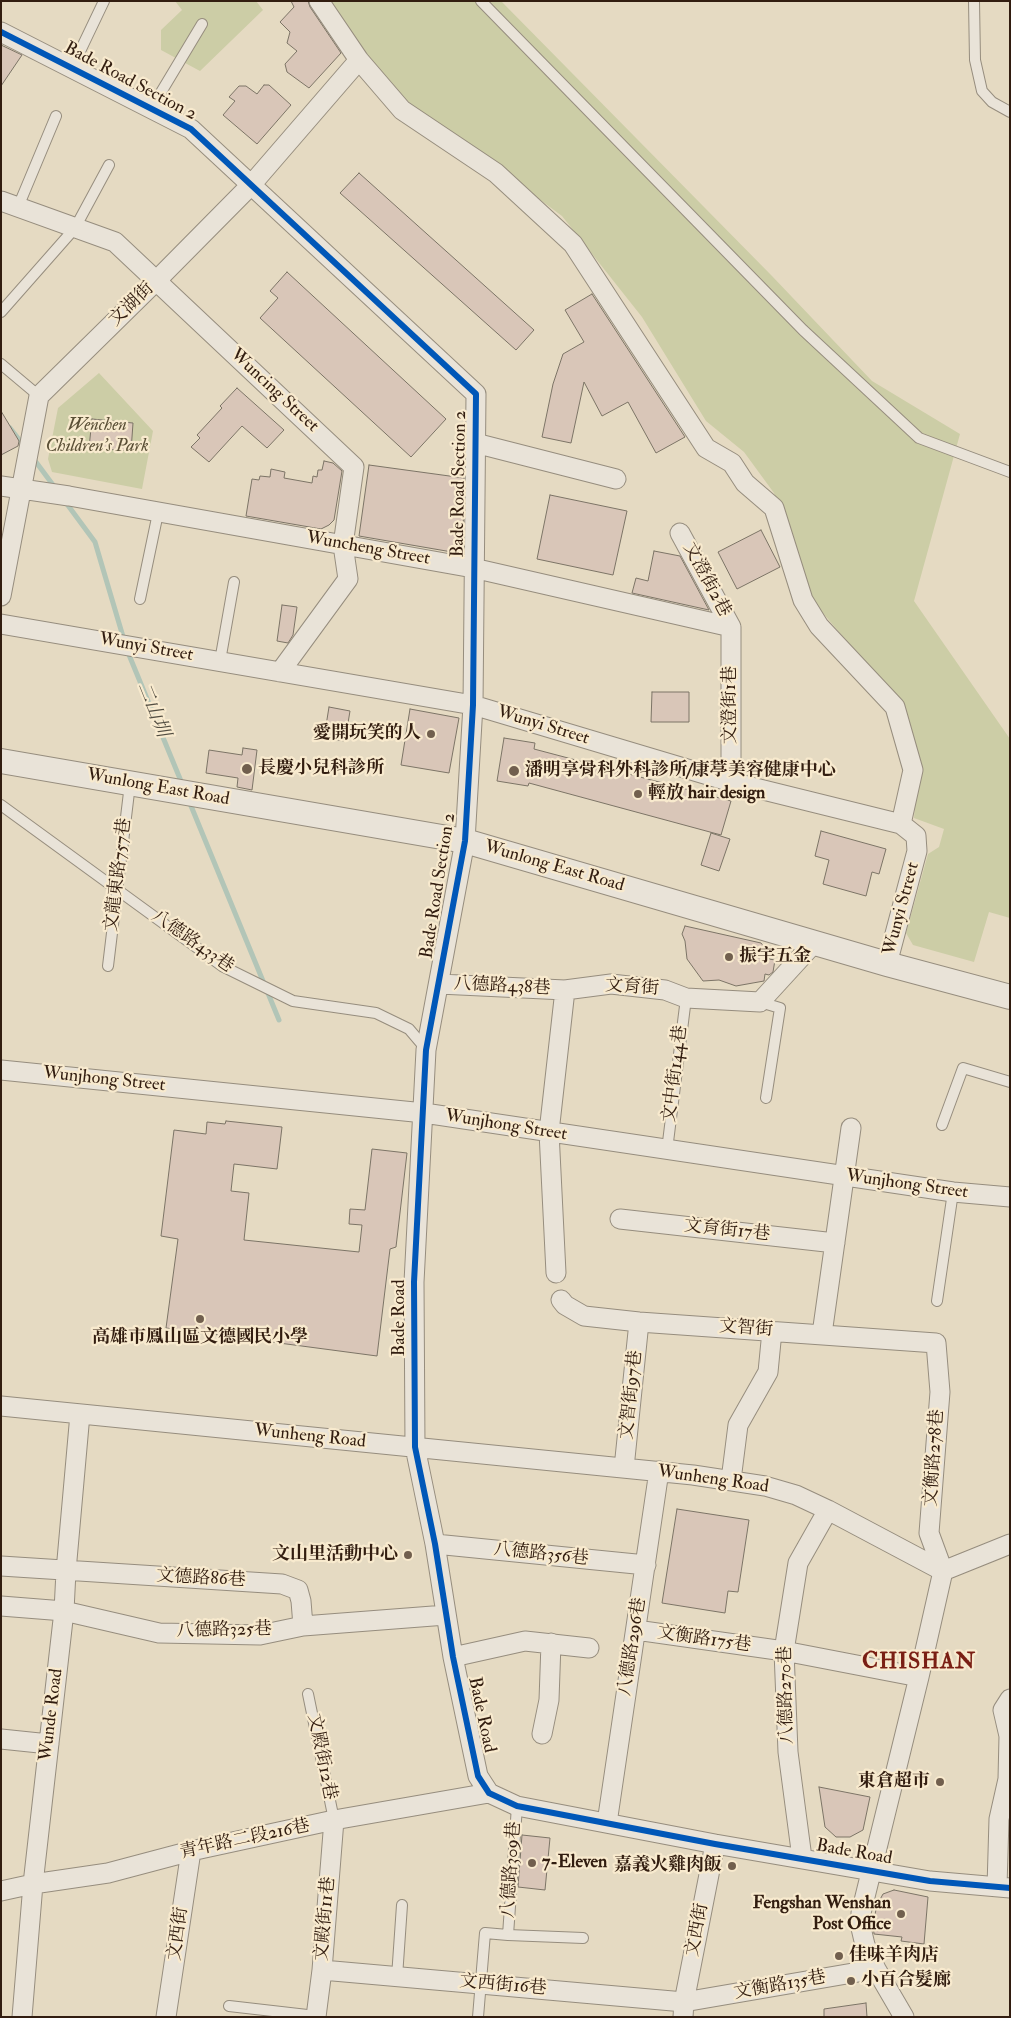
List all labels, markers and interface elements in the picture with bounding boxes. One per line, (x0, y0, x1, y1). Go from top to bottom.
street label: Bade Road Section 2 (60, 38, 200, 126)
street label: 文湖街 (105, 278, 159, 332)
street label: Wuncing Street (225, 345, 323, 437)
street label: Bade Road Section 2 (448, 410, 472, 558)
park label: Wenchen Children's Park (45, 415, 149, 458)
street label: Wuncheng Street (305, 528, 431, 570)
street label: 文澄街2巷 (677, 539, 735, 621)
street label: Wunyi Street (97, 629, 195, 667)
street label: 文澄街1巷 (720, 666, 742, 744)
water label: 二山圳 (131, 679, 173, 741)
street label: Wunyi Street (494, 702, 592, 750)
place label: 愛開玩笑的人 (313, 723, 421, 745)
marker: 愛開玩笑的人 (425, 728, 437, 740)
place label: 長慶小兒科診所 (258, 758, 384, 780)
place label: 潘明享骨科外科診所/康葶美容健康中心 (525, 760, 836, 782)
marker: 長慶小兒科診所 (240, 762, 254, 776)
marker: 潘明享骨科外科診所/康葶美容健康中心 (507, 764, 521, 778)
street label: Wunlong East Road (85, 765, 231, 811)
place label: 輕放 hair design (648, 783, 765, 805)
marker: 輕放 hair design (632, 788, 644, 800)
street label: Bade Road Section 2 (417, 812, 461, 960)
street label: 文龍東路757巷 (101, 817, 137, 933)
street label: Wunlong East Road (482, 837, 626, 897)
street label: Wunyi Street (879, 860, 925, 958)
street label: 八德路433巷 (147, 906, 237, 978)
place label: 振宇五金 (739, 946, 811, 968)
marker: 振宇五金 (723, 951, 735, 963)
street label: 八德路438巷 (453, 974, 551, 1000)
street label: 文育街 (604, 975, 660, 1001)
street label: 文中街144巷 (659, 1024, 693, 1124)
street label: Wunjhong Street (42, 1063, 166, 1097)
street label: Wunjhong Street (444, 1106, 568, 1146)
street label: Wunjhong Street (845, 1166, 969, 1204)
street label: 文育街17巷 (683, 1216, 771, 1246)
street label: Bade Road (389, 1280, 411, 1356)
marker: 高雄市鳳山區文德國民小學 (194, 1313, 206, 1325)
street label: 文智街 (718, 1316, 774, 1342)
place label: 高雄市鳳山區文德國民小學 (92, 1327, 308, 1349)
street label: 文智街97巷 (617, 1349, 647, 1441)
street label: 文衡路278巷 (921, 1408, 949, 1508)
street label: Wunheng Road (253, 1420, 367, 1454)
street label: Wunheng Road (656, 1462, 770, 1498)
street label: 八德路356巷 (492, 1539, 590, 1571)
place label: 文山里活動中心 (272, 1544, 398, 1566)
marker: 文山里活動中心 (402, 1549, 414, 1561)
street label: 文德路86巷 (156, 1566, 246, 1592)
street label: 八德路296巷 (615, 1596, 651, 1698)
street label: 八德路325巷 (176, 1619, 272, 1643)
street label: 文衡路175巷 (656, 1623, 752, 1657)
street label: 八德路270巷 (775, 1646, 799, 1744)
district label: CHISHAN (861, 1650, 977, 1676)
street label: Wunde Road (36, 1667, 68, 1763)
street label: Bade Road (462, 1675, 500, 1755)
street label: 文殿街12巷 (302, 1712, 340, 1802)
place label: 東倉超市 (858, 1771, 930, 1793)
marker: 東倉超市 (934, 1776, 946, 1788)
street label: 青年路二段216巷 (178, 1816, 312, 1864)
street label: 八德路309巷 (498, 1821, 526, 1919)
street label: Bade Road (814, 1836, 894, 1870)
place label: 7-Eleven (542, 1852, 607, 1874)
place label: 嘉義火雞肉飯 (614, 1855, 722, 1877)
marker: 7-Eleven (526, 1857, 538, 1869)
marker: 嘉義火雞肉飯 (726, 1860, 738, 1872)
street label: 文殿街11巷 (312, 1876, 340, 1962)
place label: Fengshan Wenshan Post Office (753, 1893, 891, 1936)
street label: 文西街 (682, 1901, 714, 1959)
street label: 文西街 (165, 1906, 193, 1962)
marker: Fengshan Wenshan Post Office (895, 1908, 907, 1920)
place label: 佳味羊肉店 (849, 1945, 939, 1967)
marker: 佳味羊肉店 (833, 1950, 845, 1962)
street label: 文衡路135巷 (732, 1967, 828, 2005)
place label: 小百合髮廊 (861, 1970, 951, 1992)
street label: 文西街16巷 (459, 1971, 547, 2001)
marker: 小百合髮廊 (845, 1975, 857, 1987)

